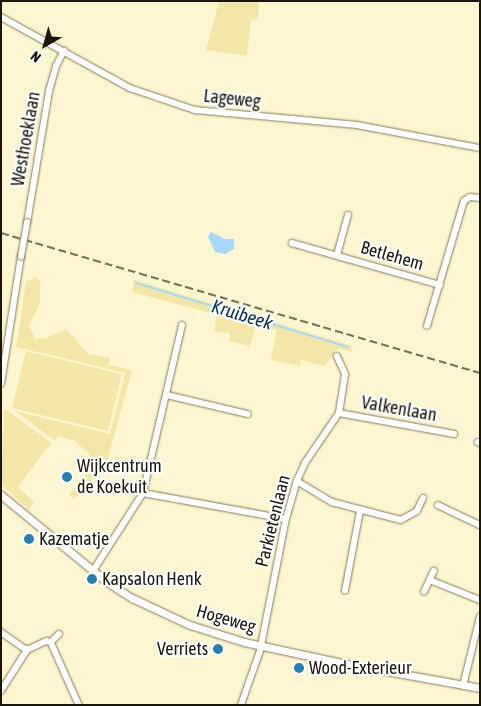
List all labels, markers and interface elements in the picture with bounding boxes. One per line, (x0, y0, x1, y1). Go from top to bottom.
north arrow (20, 20, 70, 70)
text: N (28, 48, 44, 66)
street label: Lageweg (202, 85, 262, 113)
street label: Westhoeklaan (7, 90, 45, 188)
street label: Betlehem (358, 237, 426, 275)
water label: Kruibeek (209, 295, 275, 335)
street label: Valkenlaan (360, 392, 438, 426)
place label: Wijkcentrum de Koekuit (77, 456, 162, 498)
marker: Wijkcentrum de Koekuit (61, 471, 73, 483)
street label: Parkietenlaan (251, 473, 295, 569)
place label: Kazematje (39, 528, 109, 550)
marker: Kazematje (23, 533, 35, 545)
place label: Kapsalon Henk (102, 568, 202, 590)
marker: Kapsalon Henk (86, 573, 98, 585)
street label: Hogeweg (194, 600, 258, 638)
place label: Verriets (157, 638, 208, 660)
marker: Verriets (212, 643, 224, 655)
place label: Wood-Exterieur (309, 657, 411, 679)
marker: Wood-Exterieur (293, 662, 305, 674)

